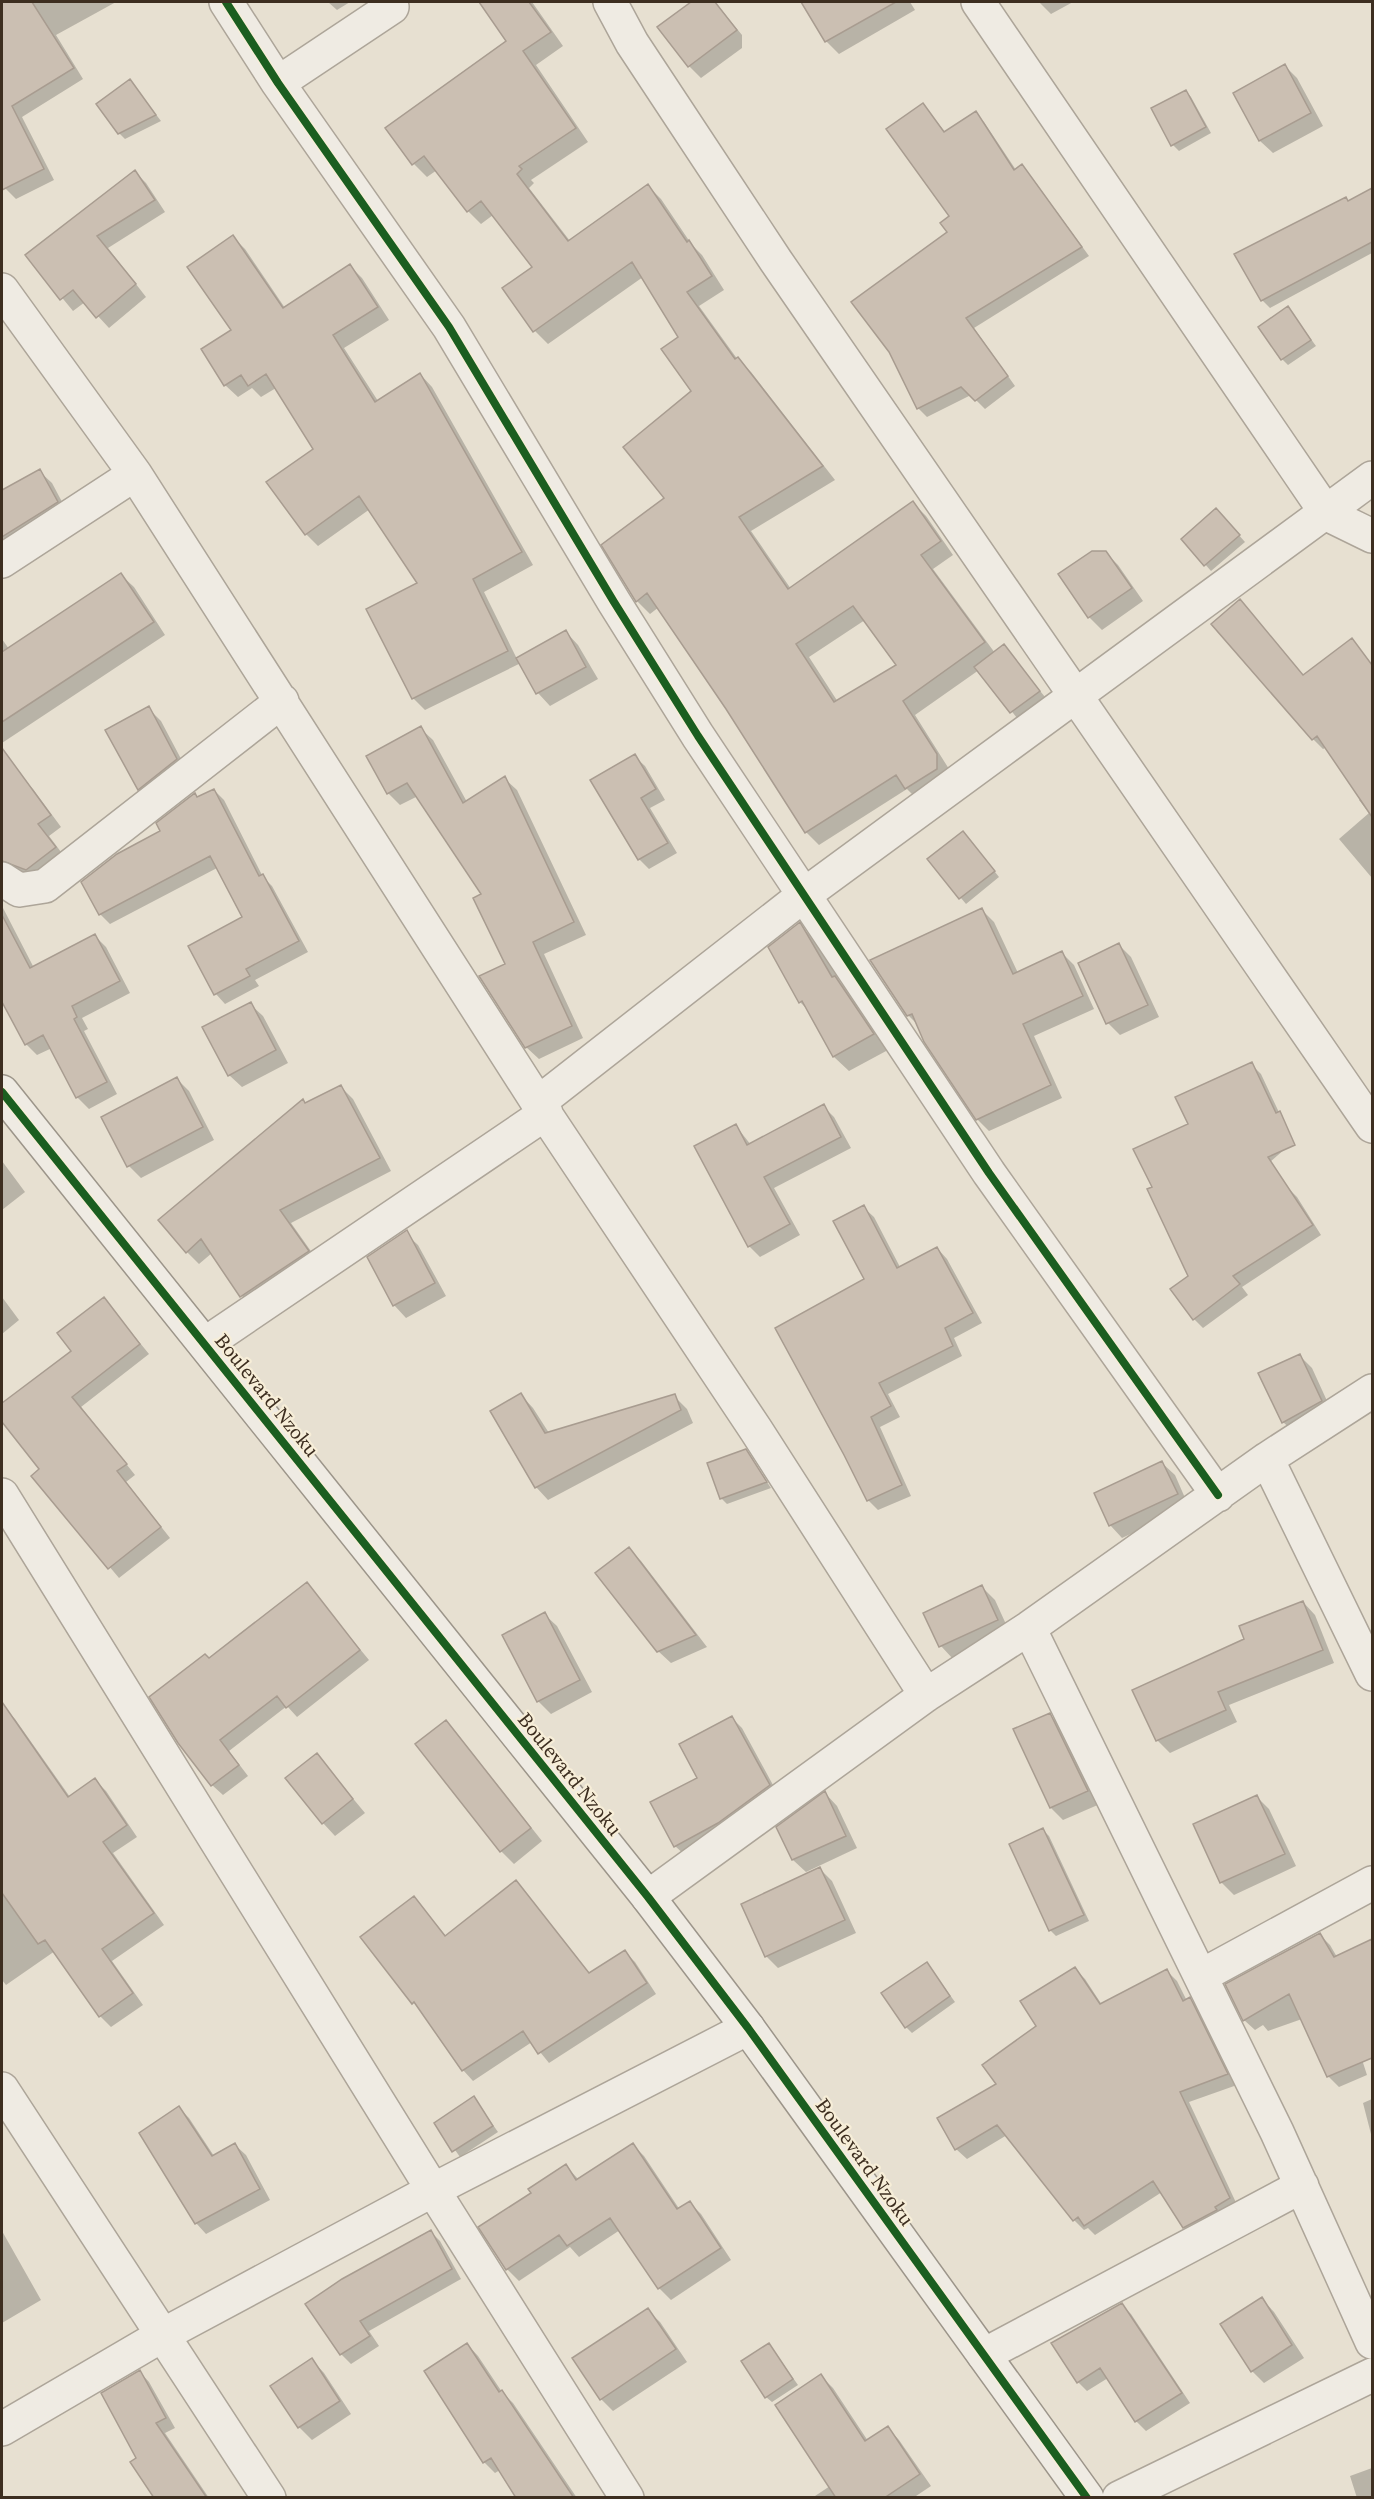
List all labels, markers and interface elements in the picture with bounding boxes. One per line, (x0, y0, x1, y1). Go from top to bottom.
street label: Boulevard Nzoku (208, 1327, 326, 1463)
street label: Boulevard Nzoku (511, 1706, 629, 1842)
street label: Boulevard Nzoku (809, 2092, 921, 2232)

